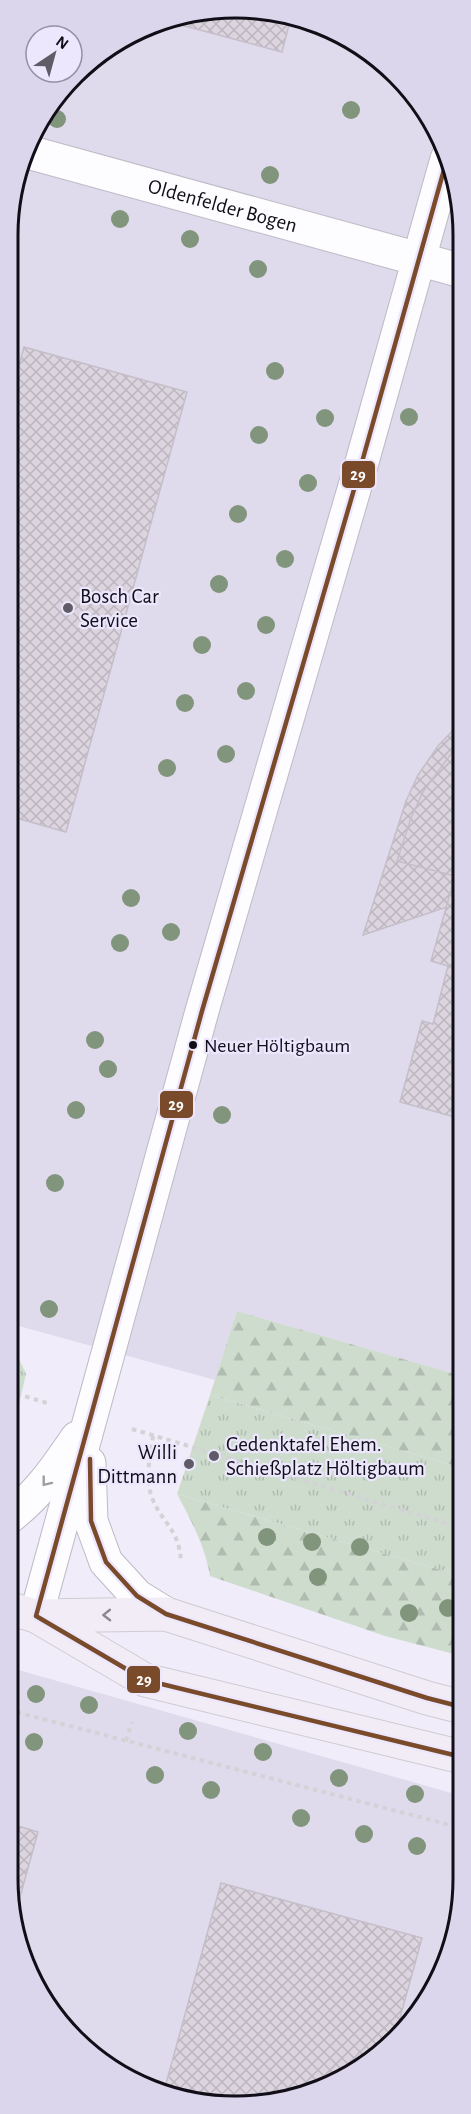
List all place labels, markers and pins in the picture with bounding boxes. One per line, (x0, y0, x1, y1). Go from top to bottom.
place label: Bosch Car Service (80, 586, 159, 631)
marker: Bosch Car Service (61, 601, 75, 615)
place label: Neuer Höltigbaum (204, 1036, 350, 1056)
marker: Neuer Höltigbaum (187, 1039, 199, 1051)
place label: Gedenktafel Ehem. Schießplatz Höltigbaum (226, 1434, 425, 1479)
place label: Willi Dittmann (97, 1442, 177, 1487)
marker: Gedenktafel Ehem. Schießplatz Höltigbaum (207, 1449, 221, 1463)
marker: Willi Dittmann (182, 1457, 196, 1471)

